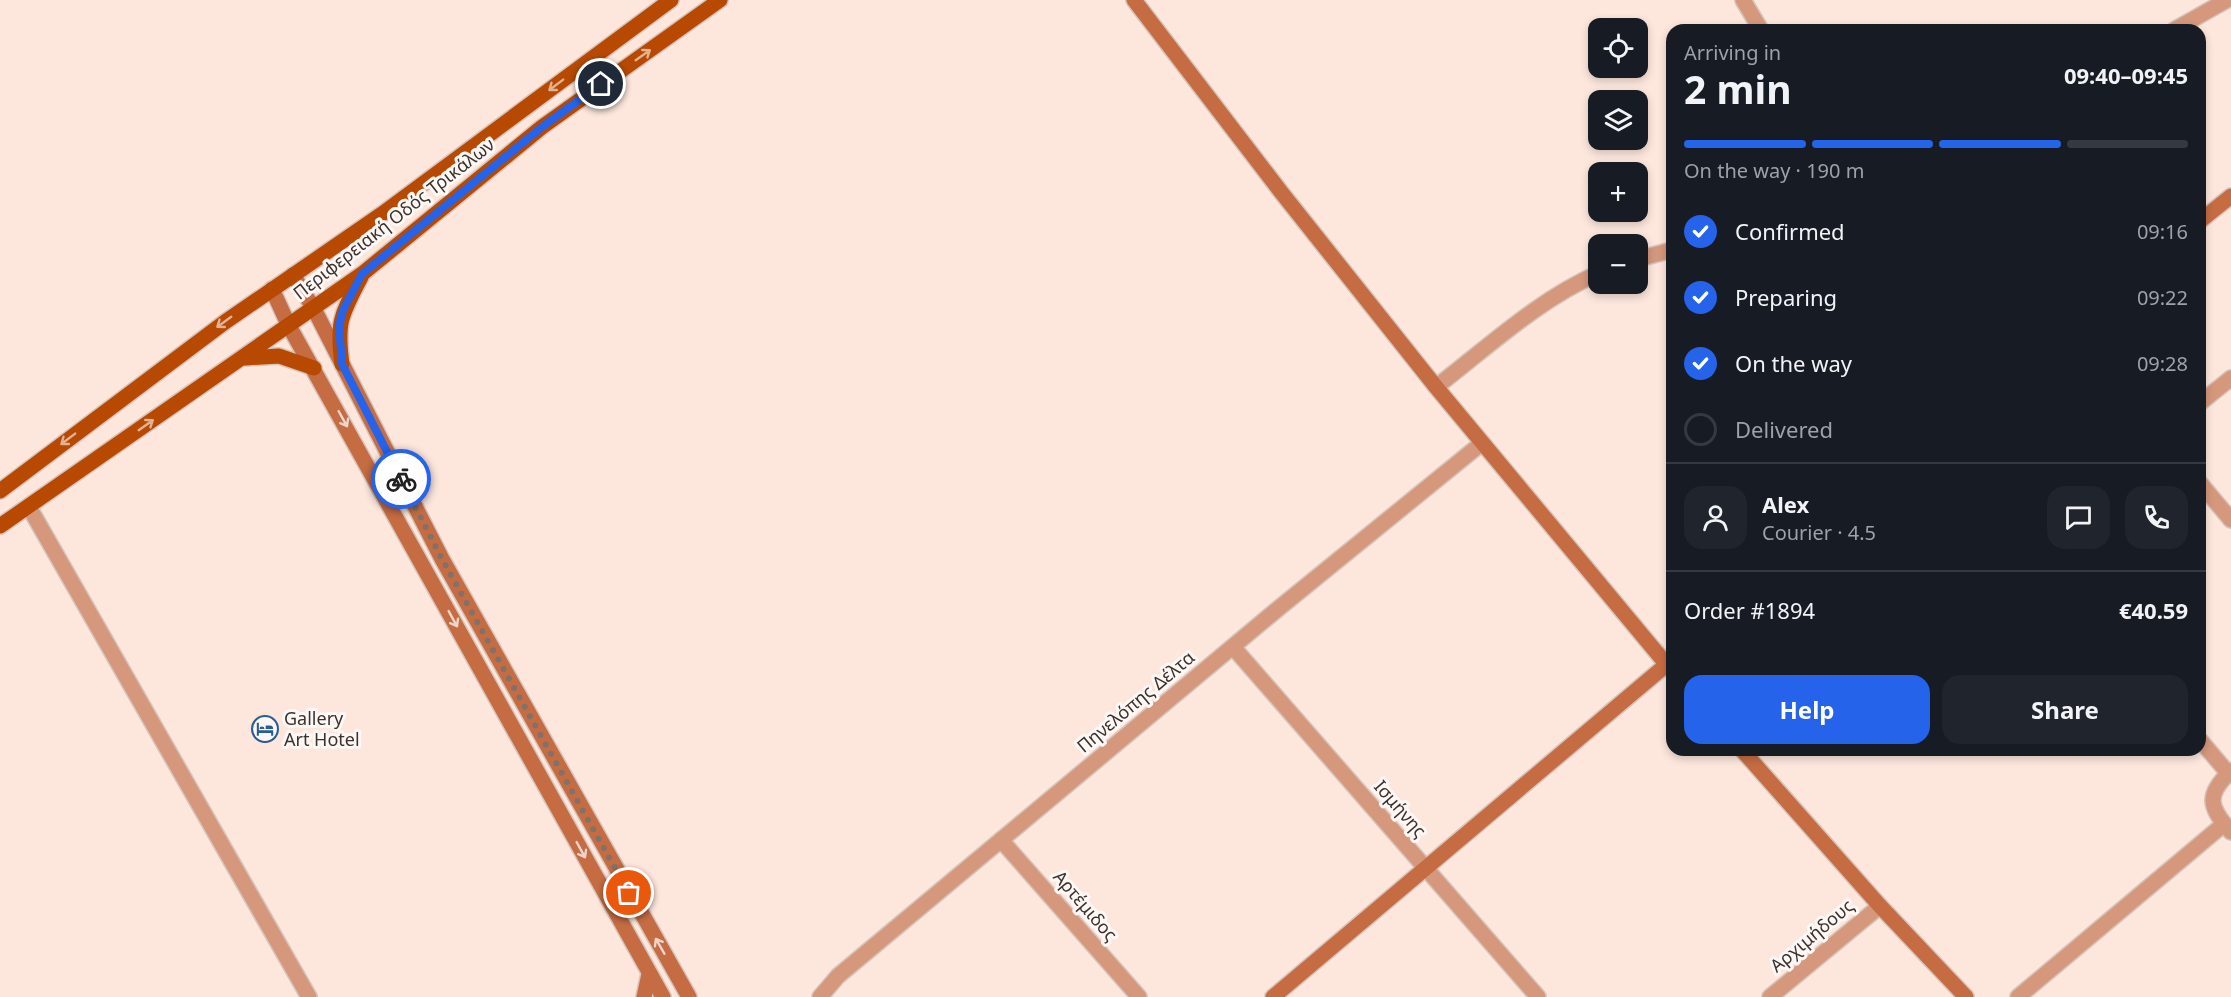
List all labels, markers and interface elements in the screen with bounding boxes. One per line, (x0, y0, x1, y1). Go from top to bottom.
map controls (1588, 18, 1648, 294)
button: locate (1588, 18, 1648, 78)
text: Arriving in (1684, 39, 1781, 66)
one-way arrow (634, 49, 650, 61)
pin (575, 58, 626, 109)
text: 09:40–09:45 (2064, 60, 2188, 90)
text: 2 min (1684, 62, 1791, 115)
icon: home (584, 67, 617, 100)
one-way arrow (549, 79, 565, 91)
button: layers (1588, 90, 1648, 150)
street label: Περιφερειακή Οδός Τρικάλων (288, 132, 499, 304)
text: On the way · 190 m (1684, 157, 1864, 184)
button: + (1588, 162, 1648, 222)
icon: check (1684, 215, 1717, 248)
text: Confirmed (1735, 216, 1845, 246)
text: 09:16 (2137, 218, 2188, 245)
button: − (1588, 234, 1648, 294)
icon: check (1684, 281, 1717, 314)
text: Preparing (1735, 282, 1837, 312)
text: 09:22 (2137, 284, 2188, 311)
one-way arrow (217, 316, 233, 328)
icon: check (1684, 347, 1717, 380)
text: On the way (1735, 348, 1852, 378)
text: 09:28 (2137, 350, 2188, 377)
one-way arrow (337, 410, 349, 427)
text: Delivered (1735, 414, 1833, 444)
one-way arrow (137, 419, 154, 431)
one-way arrow (61, 433, 77, 446)
courier (371, 449, 431, 509)
icon: bike (385, 463, 418, 496)
button: person (1684, 486, 1747, 549)
button: chat (2047, 486, 2110, 549)
button: phone (2125, 486, 2188, 549)
text: Alex (1762, 489, 1809, 519)
text: Courier · 4.5 (1762, 519, 1876, 546)
text: Order #1894 (1684, 595, 1815, 625)
text: €40.59 (2119, 595, 2188, 625)
one-way arrow (447, 610, 459, 627)
street label: Πηνελόπης Δέλτα (1072, 645, 1199, 757)
button: Help (1684, 675, 1930, 744)
button: Share (1942, 675, 2188, 744)
place label: Gallery Art Hotel (284, 706, 360, 751)
hotel icon: Gallery Art Hotel (250, 714, 280, 744)
street label: Ισμήνης (1369, 775, 1432, 842)
one-way arrow (576, 841, 587, 859)
street label: Αρτέμιδος (1048, 865, 1123, 946)
pin (603, 867, 654, 918)
icon: bag (612, 876, 645, 909)
street label: Αρχιμήδους (1765, 893, 1858, 977)
one-way arrow (654, 938, 666, 955)

